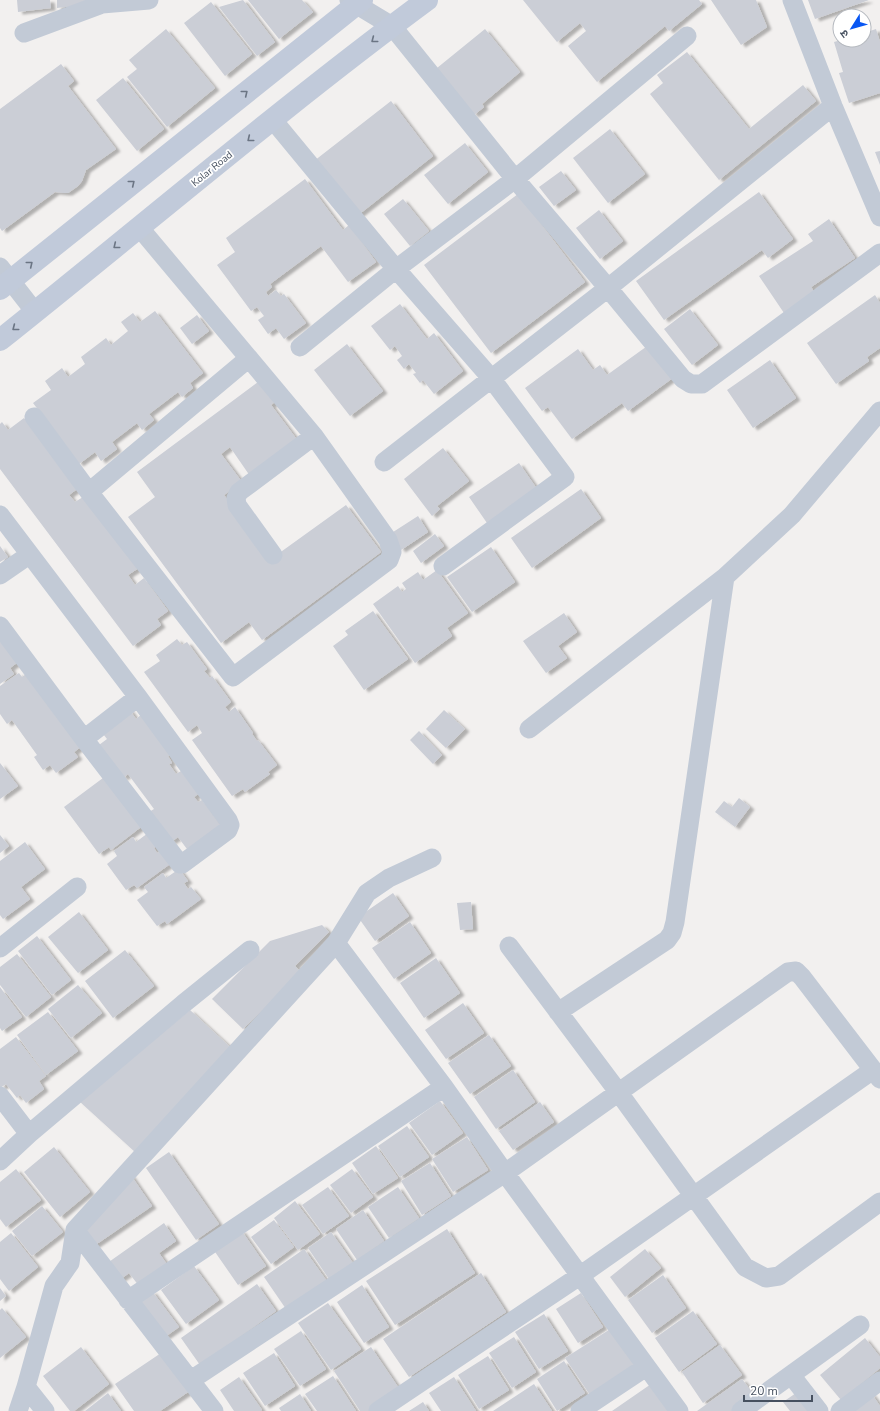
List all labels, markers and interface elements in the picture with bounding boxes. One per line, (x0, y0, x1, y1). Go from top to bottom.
north arrow (832, 8, 872, 48)
text: उ (836, 26, 852, 41)
one-way arrow (371, 36, 378, 43)
one-way arrow (240, 91, 247, 98)
one-way arrow (247, 134, 254, 141)
street label: Kolar Road (188, 148, 236, 190)
one-way arrow (127, 181, 134, 188)
one-way arrow (113, 242, 120, 249)
one-way arrow (26, 262, 33, 269)
one-way arrow (12, 324, 19, 331)
scale bar (744, 1377, 812, 1403)
text: 20 m (750, 1383, 778, 1399)

